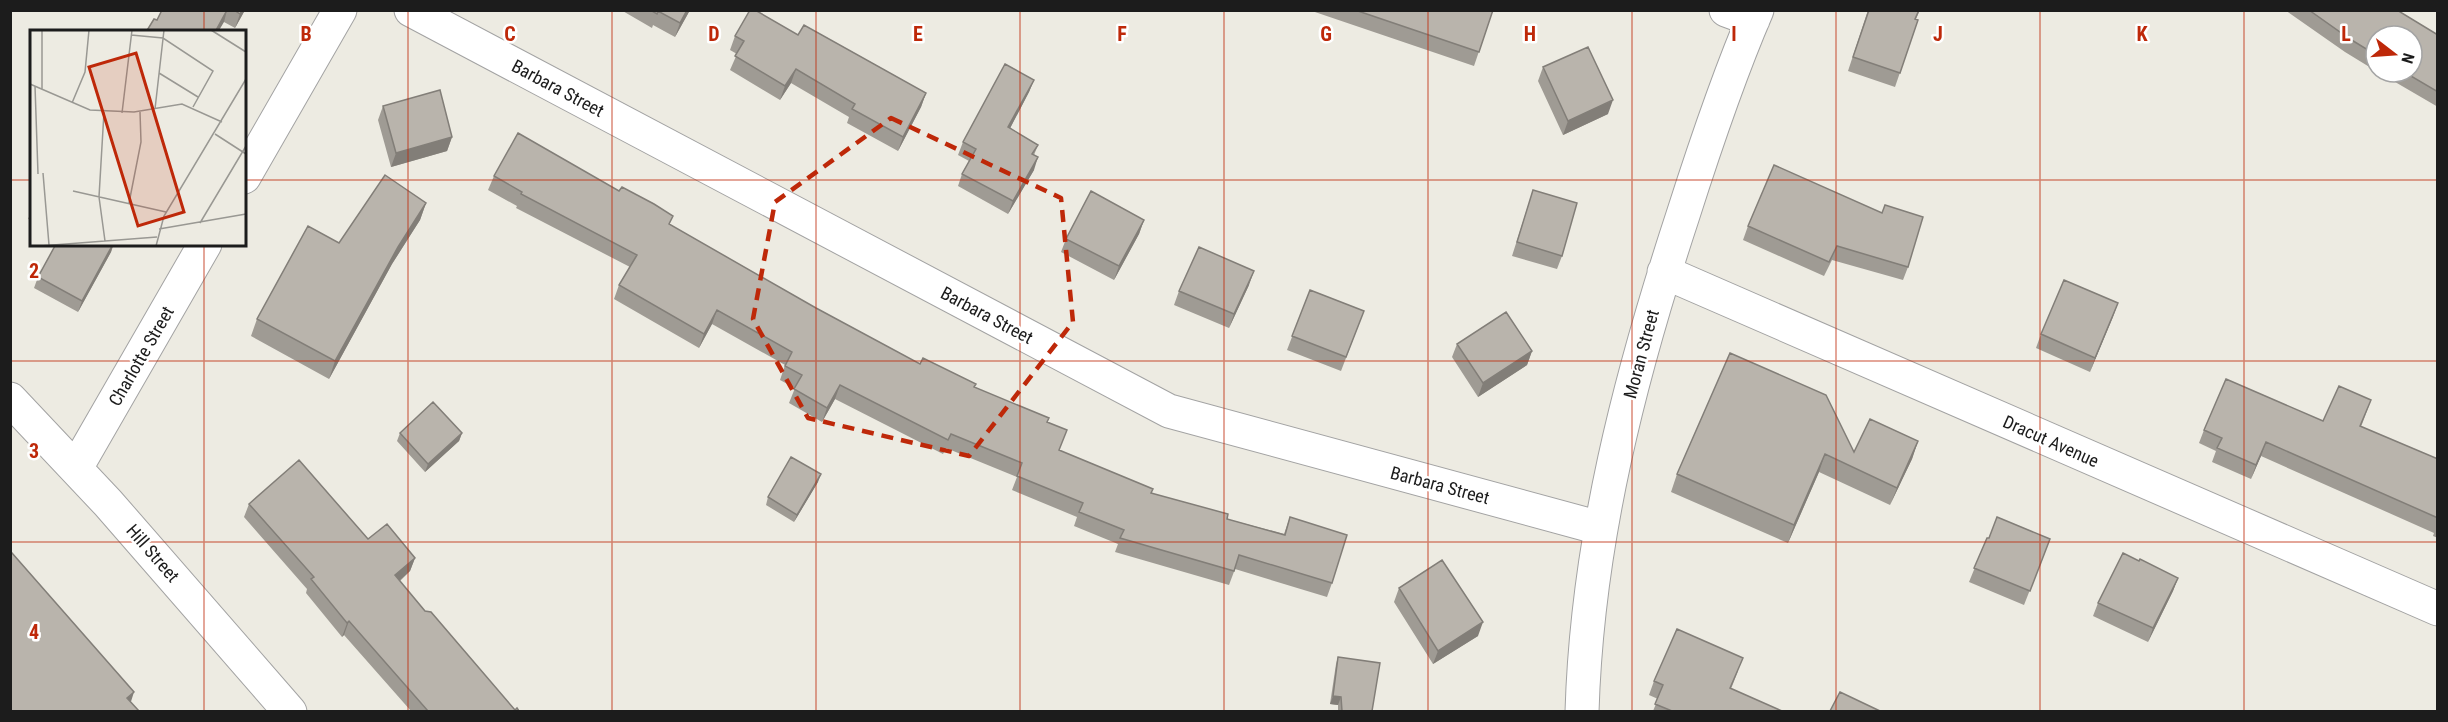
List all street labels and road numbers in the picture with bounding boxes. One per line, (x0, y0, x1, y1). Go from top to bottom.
street label: Barbara Street (508, 55, 608, 121)
street label: Barbara Street (937, 282, 1037, 348)
street label: Charlotte Street (104, 302, 178, 410)
street label: Moran Street (1619, 307, 1663, 401)
street label: Dracut Avenue (2000, 411, 2102, 471)
street label: Barbara Street (1388, 462, 1492, 508)
street label: Hill Street (122, 520, 184, 586)

